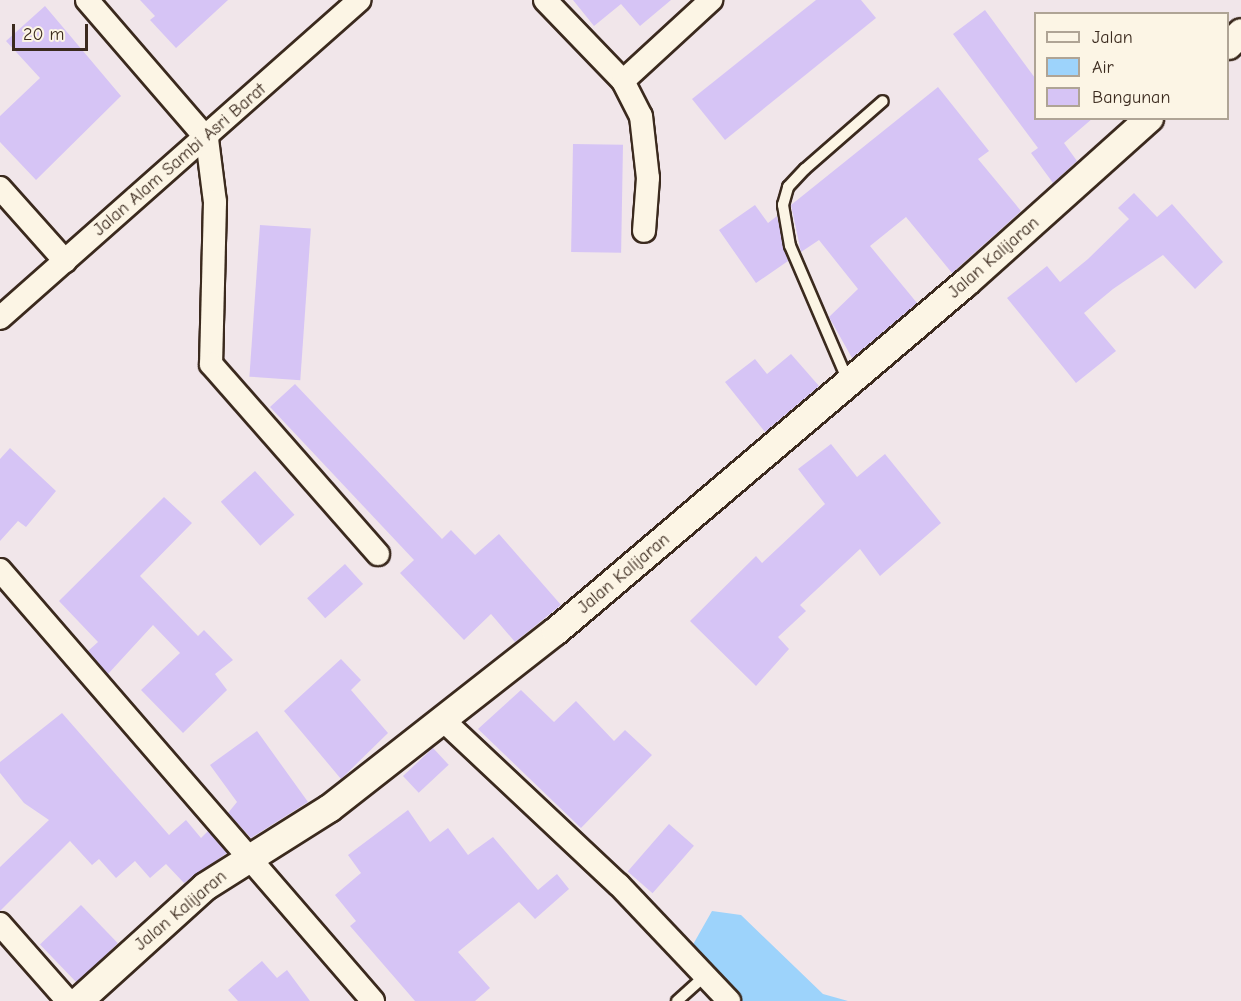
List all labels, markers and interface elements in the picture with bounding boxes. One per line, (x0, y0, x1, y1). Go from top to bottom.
scale bar (15, 12, 92, 50)
legend (1034, 12, 1229, 120)
text: 20 m (23, 24, 64, 45)
text: Jalan (1092, 27, 1133, 48)
text: Air (1092, 57, 1114, 78)
street label: Jalan Alam Sambi Asri Barat (89, 79, 271, 241)
text: Bangunan (1092, 87, 1170, 108)
street label: Jalan Kalijaran (944, 213, 1044, 303)
street label: Jalan Kalijaran (574, 529, 674, 619)
street label: Jalan Kalijaran (131, 866, 231, 956)

